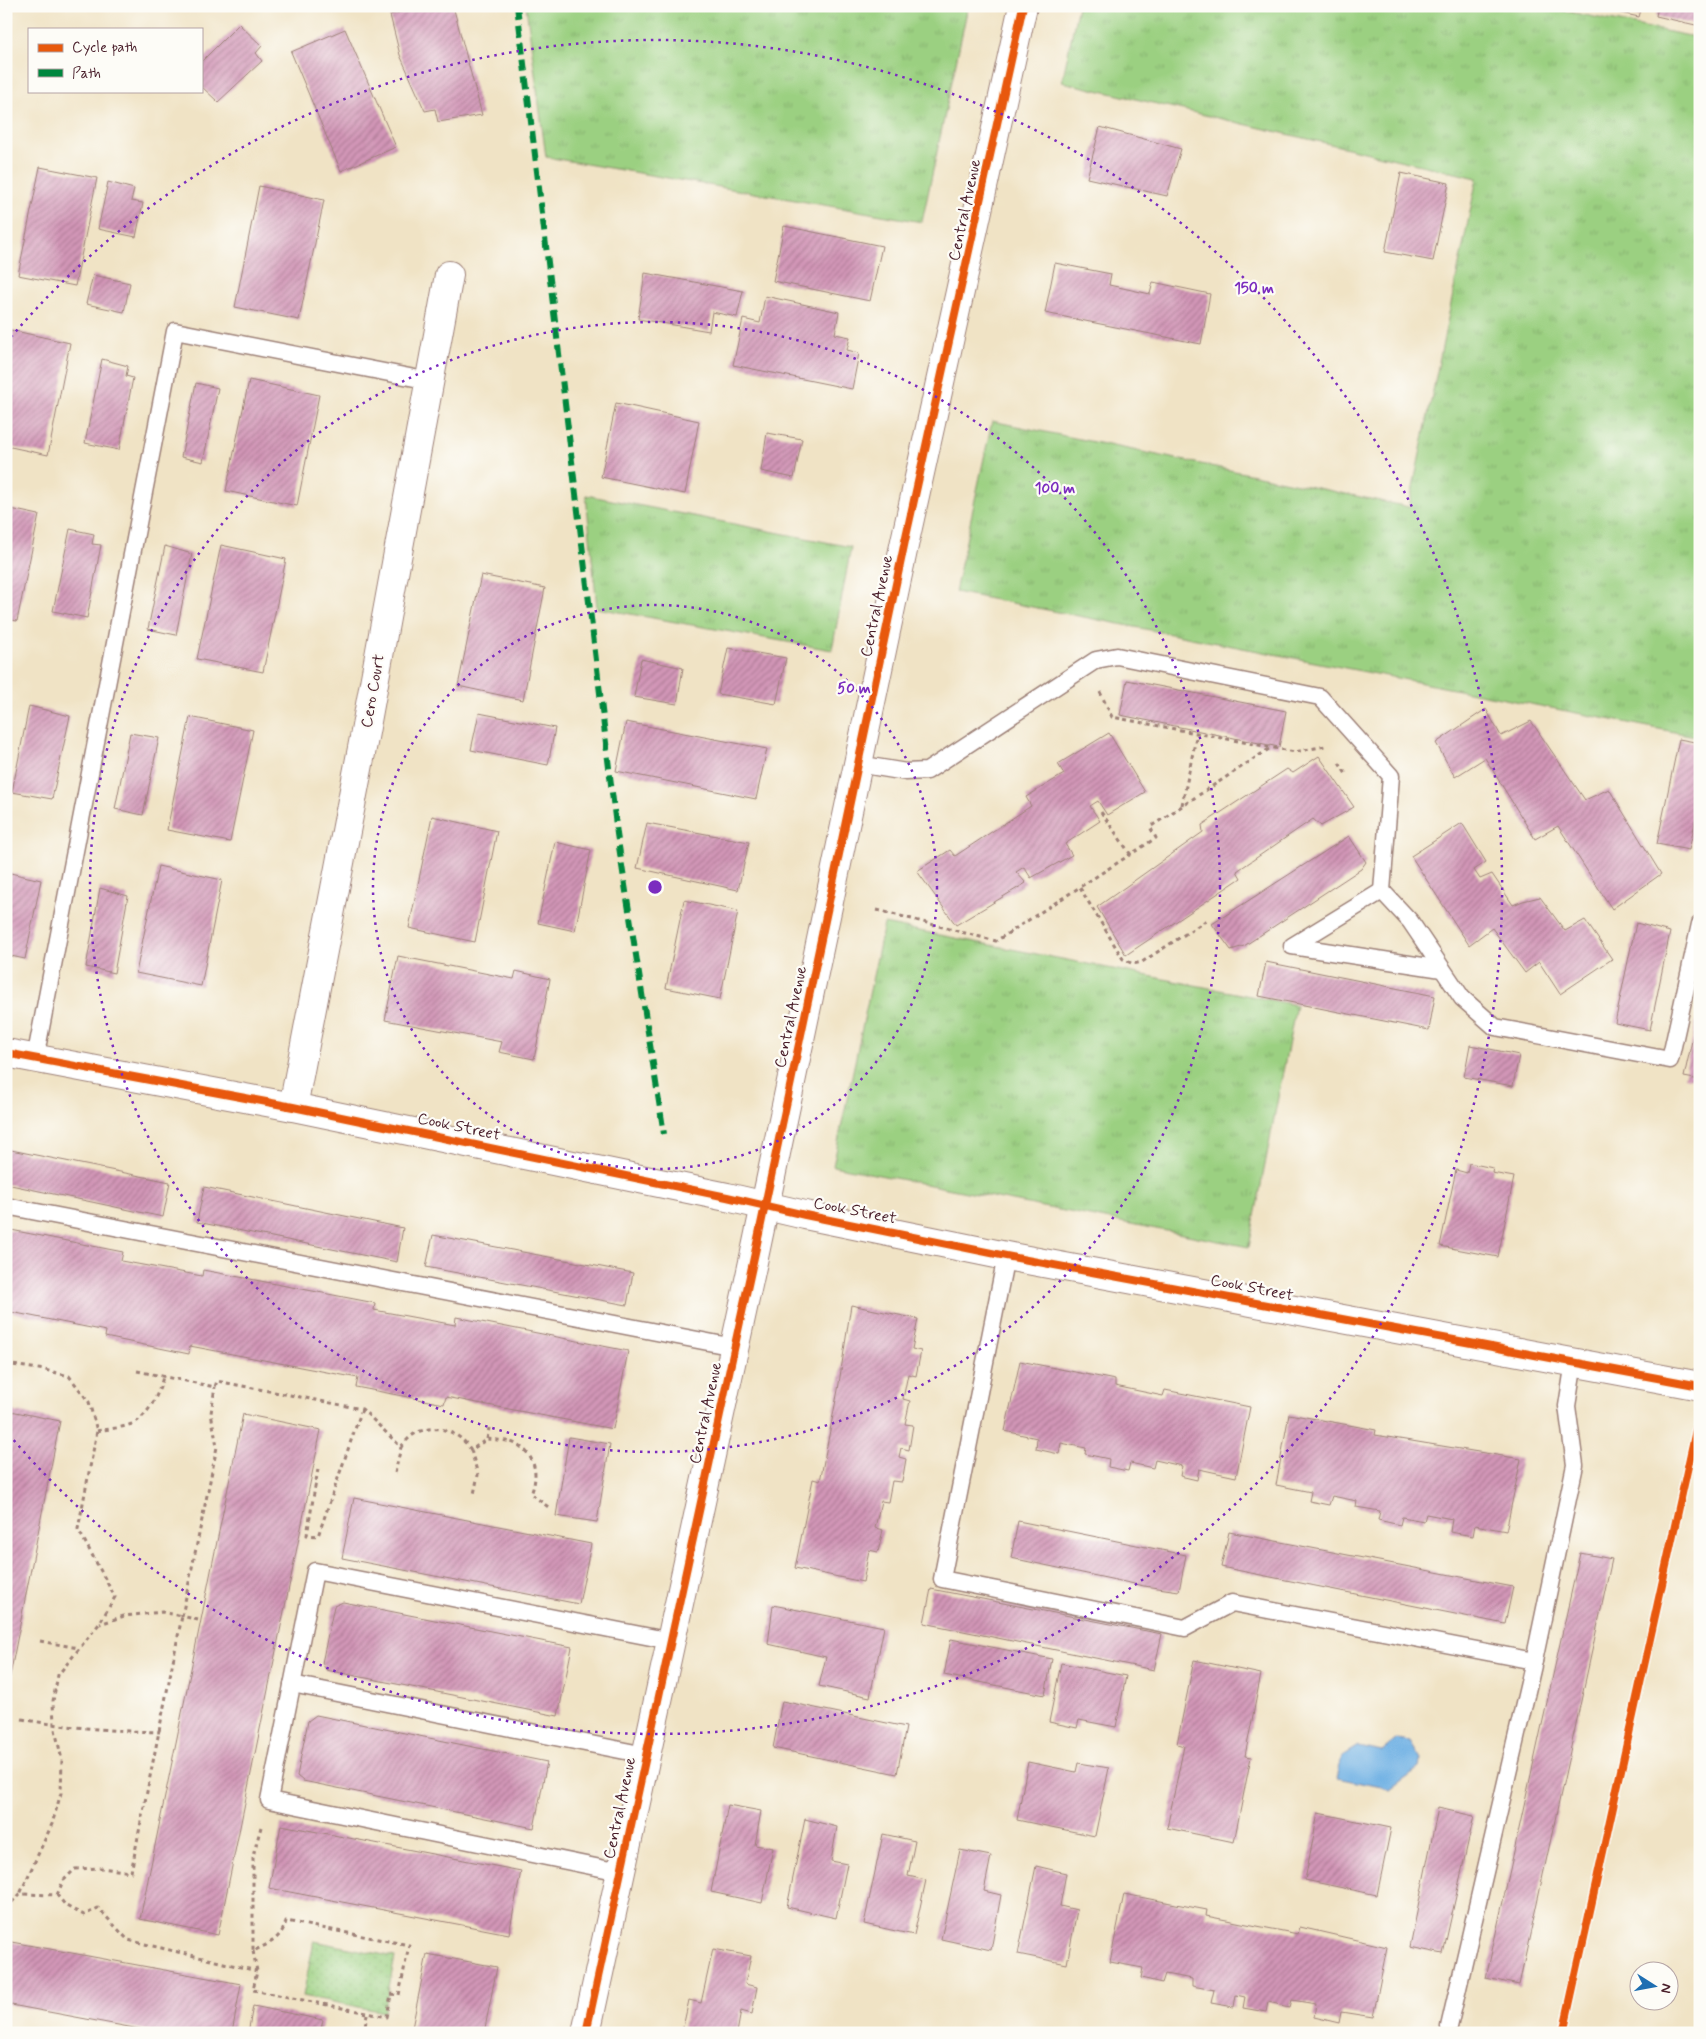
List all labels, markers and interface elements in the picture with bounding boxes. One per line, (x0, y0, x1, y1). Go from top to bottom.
legend (28, 28, 202, 92)
text: Cycle path (72, 38, 137, 58)
text: Path (72, 64, 101, 84)
street label: Central Avenue (944, 156, 986, 263)
text: 150 m (1234, 279, 1274, 299)
text: 100 m (1035, 479, 1075, 499)
street label: Central Avenue (856, 552, 898, 659)
street label: Cero Court (356, 652, 390, 730)
text: 50 m (837, 679, 871, 699)
centre of rings (646, 878, 664, 896)
street label: Central Avenue (770, 963, 812, 1070)
street label: Cook Street (416, 1108, 503, 1146)
street label: Cook Street (812, 1193, 899, 1229)
street label: Cook Street (1209, 1270, 1296, 1306)
street label: Central Avenue (685, 1359, 727, 1466)
street label: Central Avenue (599, 1754, 641, 1861)
north arrow (1628, 1962, 1678, 2012)
text: N (1656, 1982, 1676, 1995)

